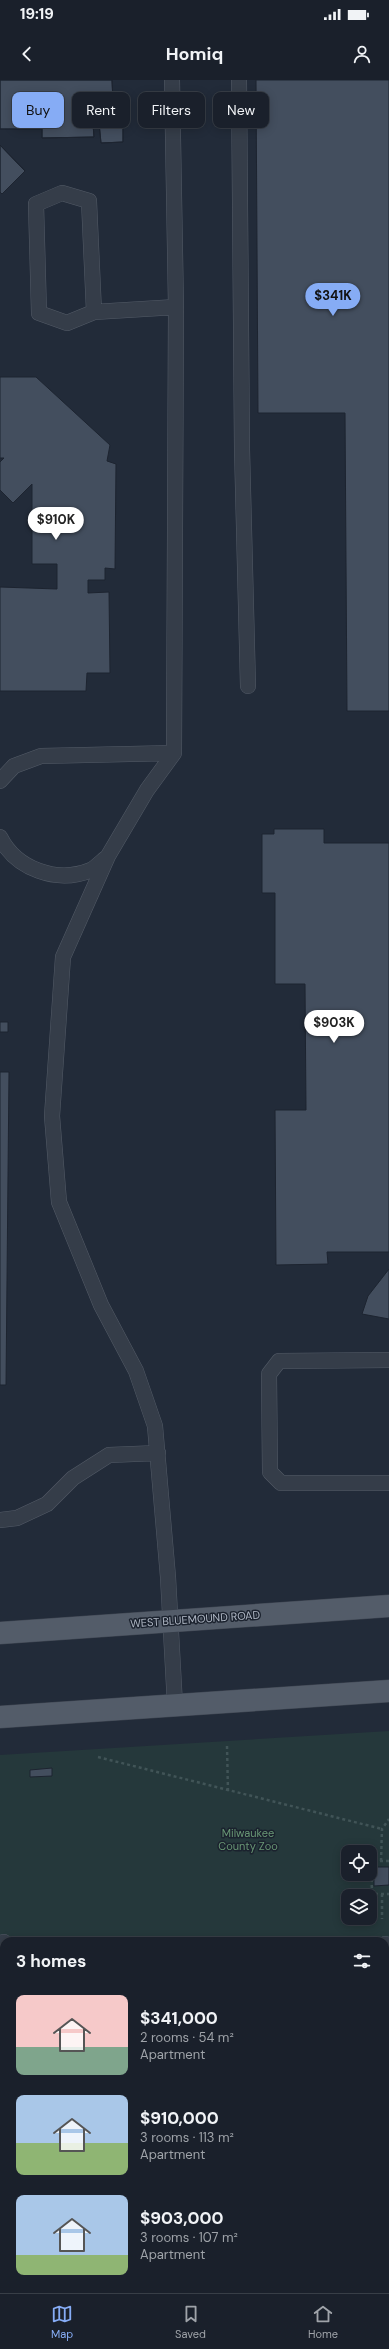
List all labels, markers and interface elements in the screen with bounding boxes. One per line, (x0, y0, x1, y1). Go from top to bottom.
text: 19:19 (20, 4, 54, 24)
text: Homiq (166, 42, 223, 66)
icon: back (16, 43, 38, 65)
icon: person (351, 43, 373, 65)
chip: Buy (12, 92, 64, 128)
chip: Rent (72, 92, 130, 128)
chip: Filters (138, 92, 205, 128)
chip: New (213, 92, 269, 128)
pin: $341K (305, 283, 361, 317)
text: $341K (314, 287, 352, 304)
pin: $910K (28, 507, 84, 541)
text: $910K (37, 511, 75, 528)
pin: $903K (306, 1010, 362, 1044)
text: $903K (313, 1014, 355, 1031)
street label: WEST BLUEMOUND ROAD (130, 1607, 261, 1631)
park label: Milwaukee County Zoo (218, 1826, 278, 1853)
map controls (341, 1845, 377, 1925)
button: locate (341, 1845, 377, 1881)
button: layers (341, 1889, 377, 1925)
text: 3 homes (16, 1950, 86, 1972)
icon: filters (351, 1950, 373, 1972)
text: $341,000 (140, 2007, 218, 2029)
icon: home (48, 2011, 96, 2059)
text: 2 rooms · 54 m² (140, 2029, 234, 2046)
text: Apartment (140, 2046, 205, 2063)
text: $910,000 (140, 2107, 219, 2129)
icon: home (48, 2111, 96, 2159)
text: 3 rooms · 113 m² (140, 2129, 234, 2146)
text: Apartment (140, 2146, 205, 2163)
text: $903,000 (140, 2207, 223, 2229)
icon: home (48, 2211, 96, 2259)
text: 3 rooms · 107 m² (140, 2229, 238, 2246)
text: Apartment (140, 2246, 205, 2263)
tab: Map (51, 2303, 73, 2341)
tab: Saved (175, 2303, 206, 2341)
tab: Home (308, 2303, 338, 2341)

